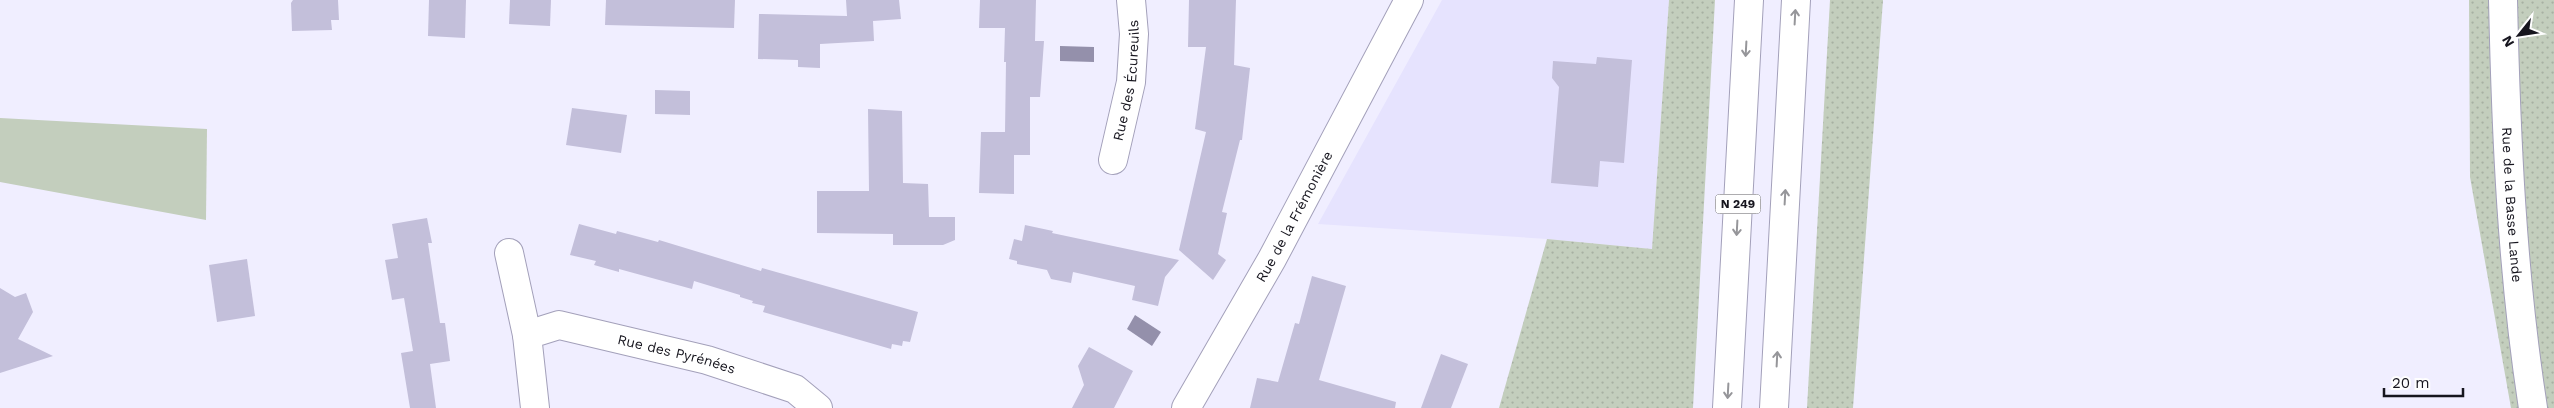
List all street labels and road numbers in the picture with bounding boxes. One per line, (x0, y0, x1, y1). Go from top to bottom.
street label: Rue des Écureuils (1110, 19, 1142, 143)
street label: Rue de la Basse Lande (2499, 127, 2525, 283)
street label: Rue de la Frémonière (1252, 148, 1336, 285)
road number: N 249 (1716, 194, 1760, 213)
street label: Rue des Pyrénées (616, 331, 738, 377)

